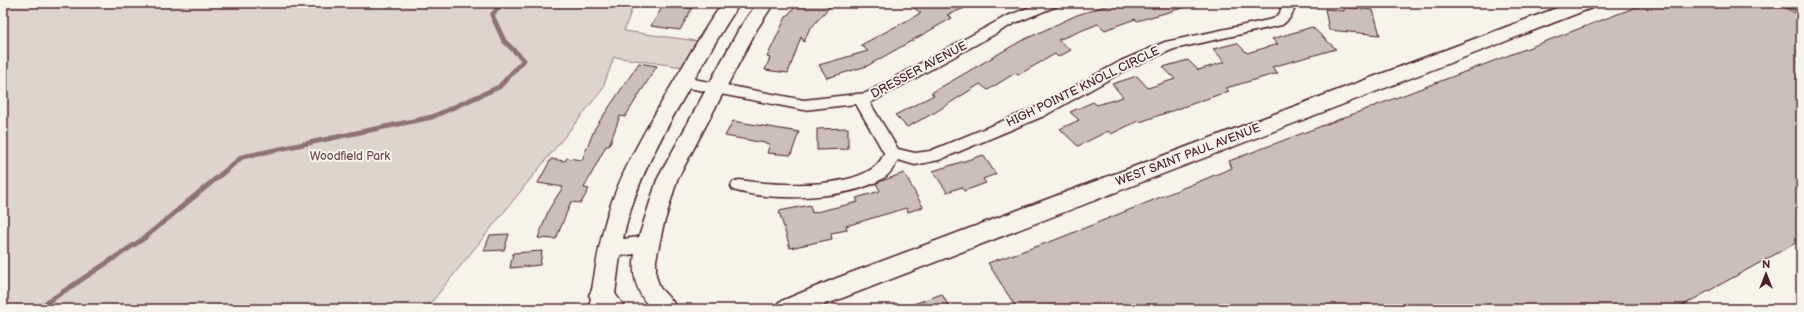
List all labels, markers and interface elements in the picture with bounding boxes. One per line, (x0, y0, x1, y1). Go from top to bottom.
street label: DRESSER AVENUE (868, 38, 970, 102)
street label: HIGH POINTE KNOLL CIRCLE (1004, 43, 1162, 131)
street label: WEST SAINT PAUL AVENUE (1113, 120, 1263, 190)
park label: Woodfield Park (310, 149, 390, 164)
north arrow (1746, 254, 1786, 294)
text: N (1762, 258, 1770, 271)

